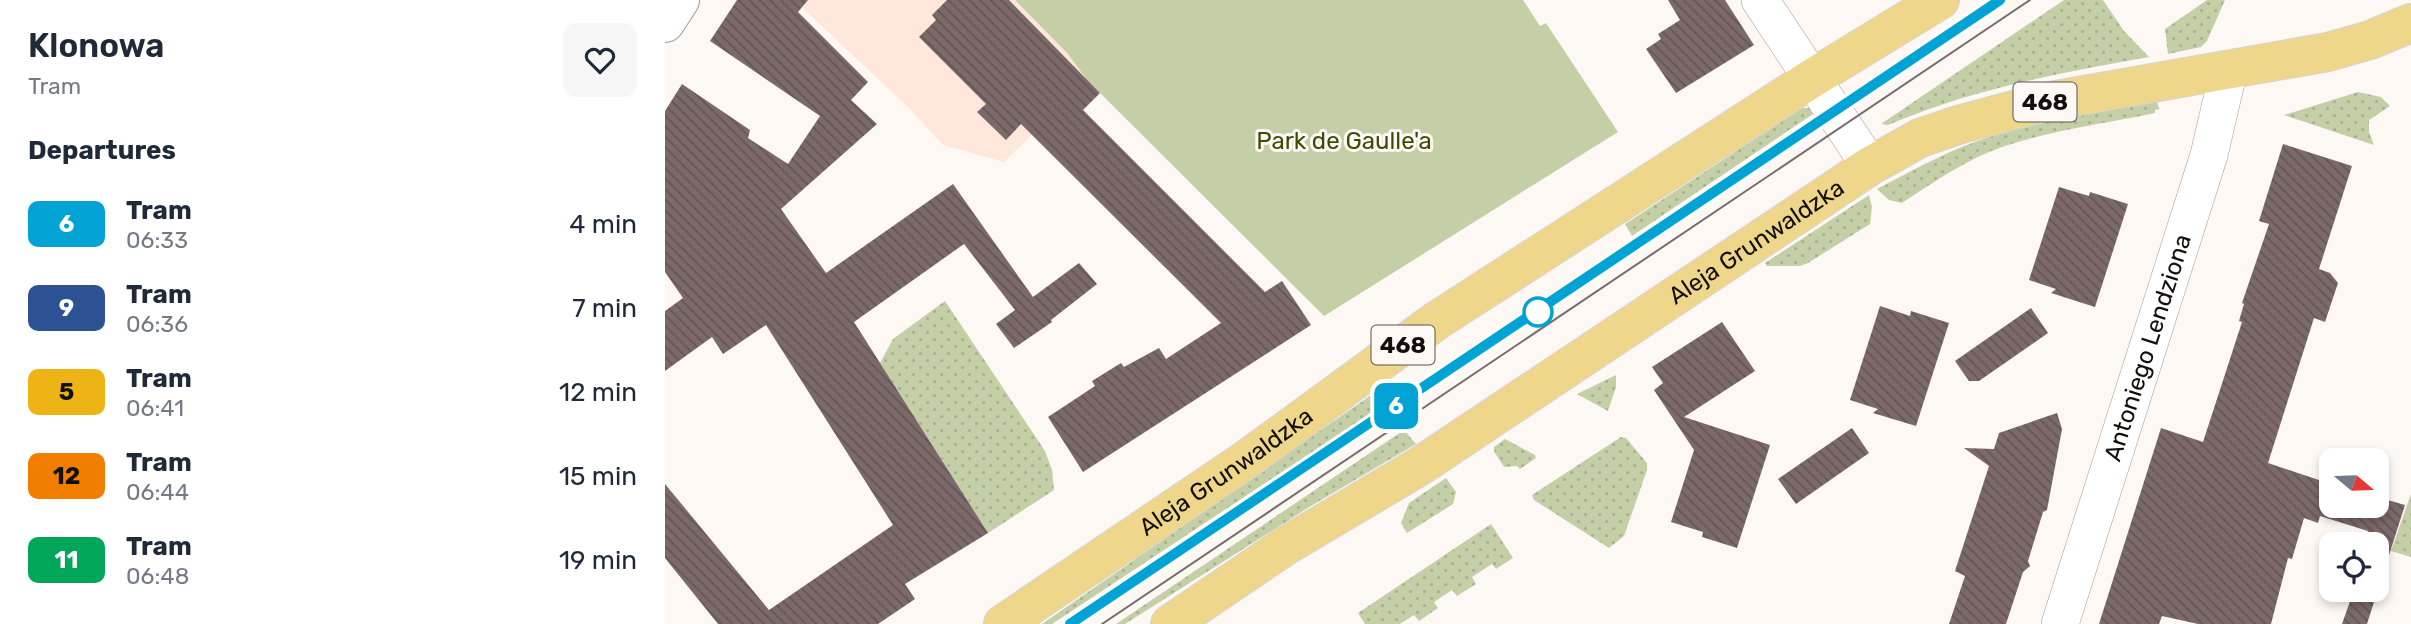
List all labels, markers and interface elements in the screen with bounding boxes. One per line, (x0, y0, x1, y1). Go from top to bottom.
button: heart (563, 23, 637, 97)
text: Klonowa (28, 26, 164, 65)
text: Tram (28, 72, 81, 100)
road number: 468 (2013, 82, 2077, 122)
park label: Park de Gaulle'a (1256, 127, 1432, 155)
text: Departures (28, 135, 176, 166)
street label: Aleja Grunwaldzka (1663, 173, 1849, 310)
text: Tram (126, 195, 192, 226)
text: 4 min (569, 209, 637, 240)
text: 6 (59, 210, 74, 238)
text: 06:33 (126, 226, 188, 254)
street label: Antoniego Lendziona (2099, 231, 2197, 465)
text: Tram (126, 279, 192, 310)
text: 7 min (572, 293, 637, 324)
text: 9 (59, 294, 74, 322)
unlabelled marker (1523, 297, 1553, 327)
text: 06:36 (126, 310, 188, 338)
road number: 468 (1371, 326, 1435, 364)
text: Tram (126, 363, 192, 394)
text: 12 min (559, 377, 637, 408)
text: 5 (59, 378, 74, 406)
line badge: 6 (1373, 383, 1419, 429)
text: 6 (1388, 392, 1404, 420)
text: 06:41 (126, 394, 184, 422)
street label: Aleja Grunwaldzka (1134, 402, 1318, 542)
text: Tram (126, 447, 192, 478)
north arrow (2319, 448, 2389, 518)
map controls (2319, 448, 2389, 602)
text: 15 min (559, 461, 637, 492)
text: 12 (53, 462, 80, 490)
text: 06:44 (126, 478, 189, 506)
text: Tram (126, 531, 192, 562)
button: locate (2319, 532, 2389, 602)
text: 19 min (559, 545, 637, 576)
text: 11 (55, 546, 78, 574)
text: 06:48 (126, 562, 189, 590)

